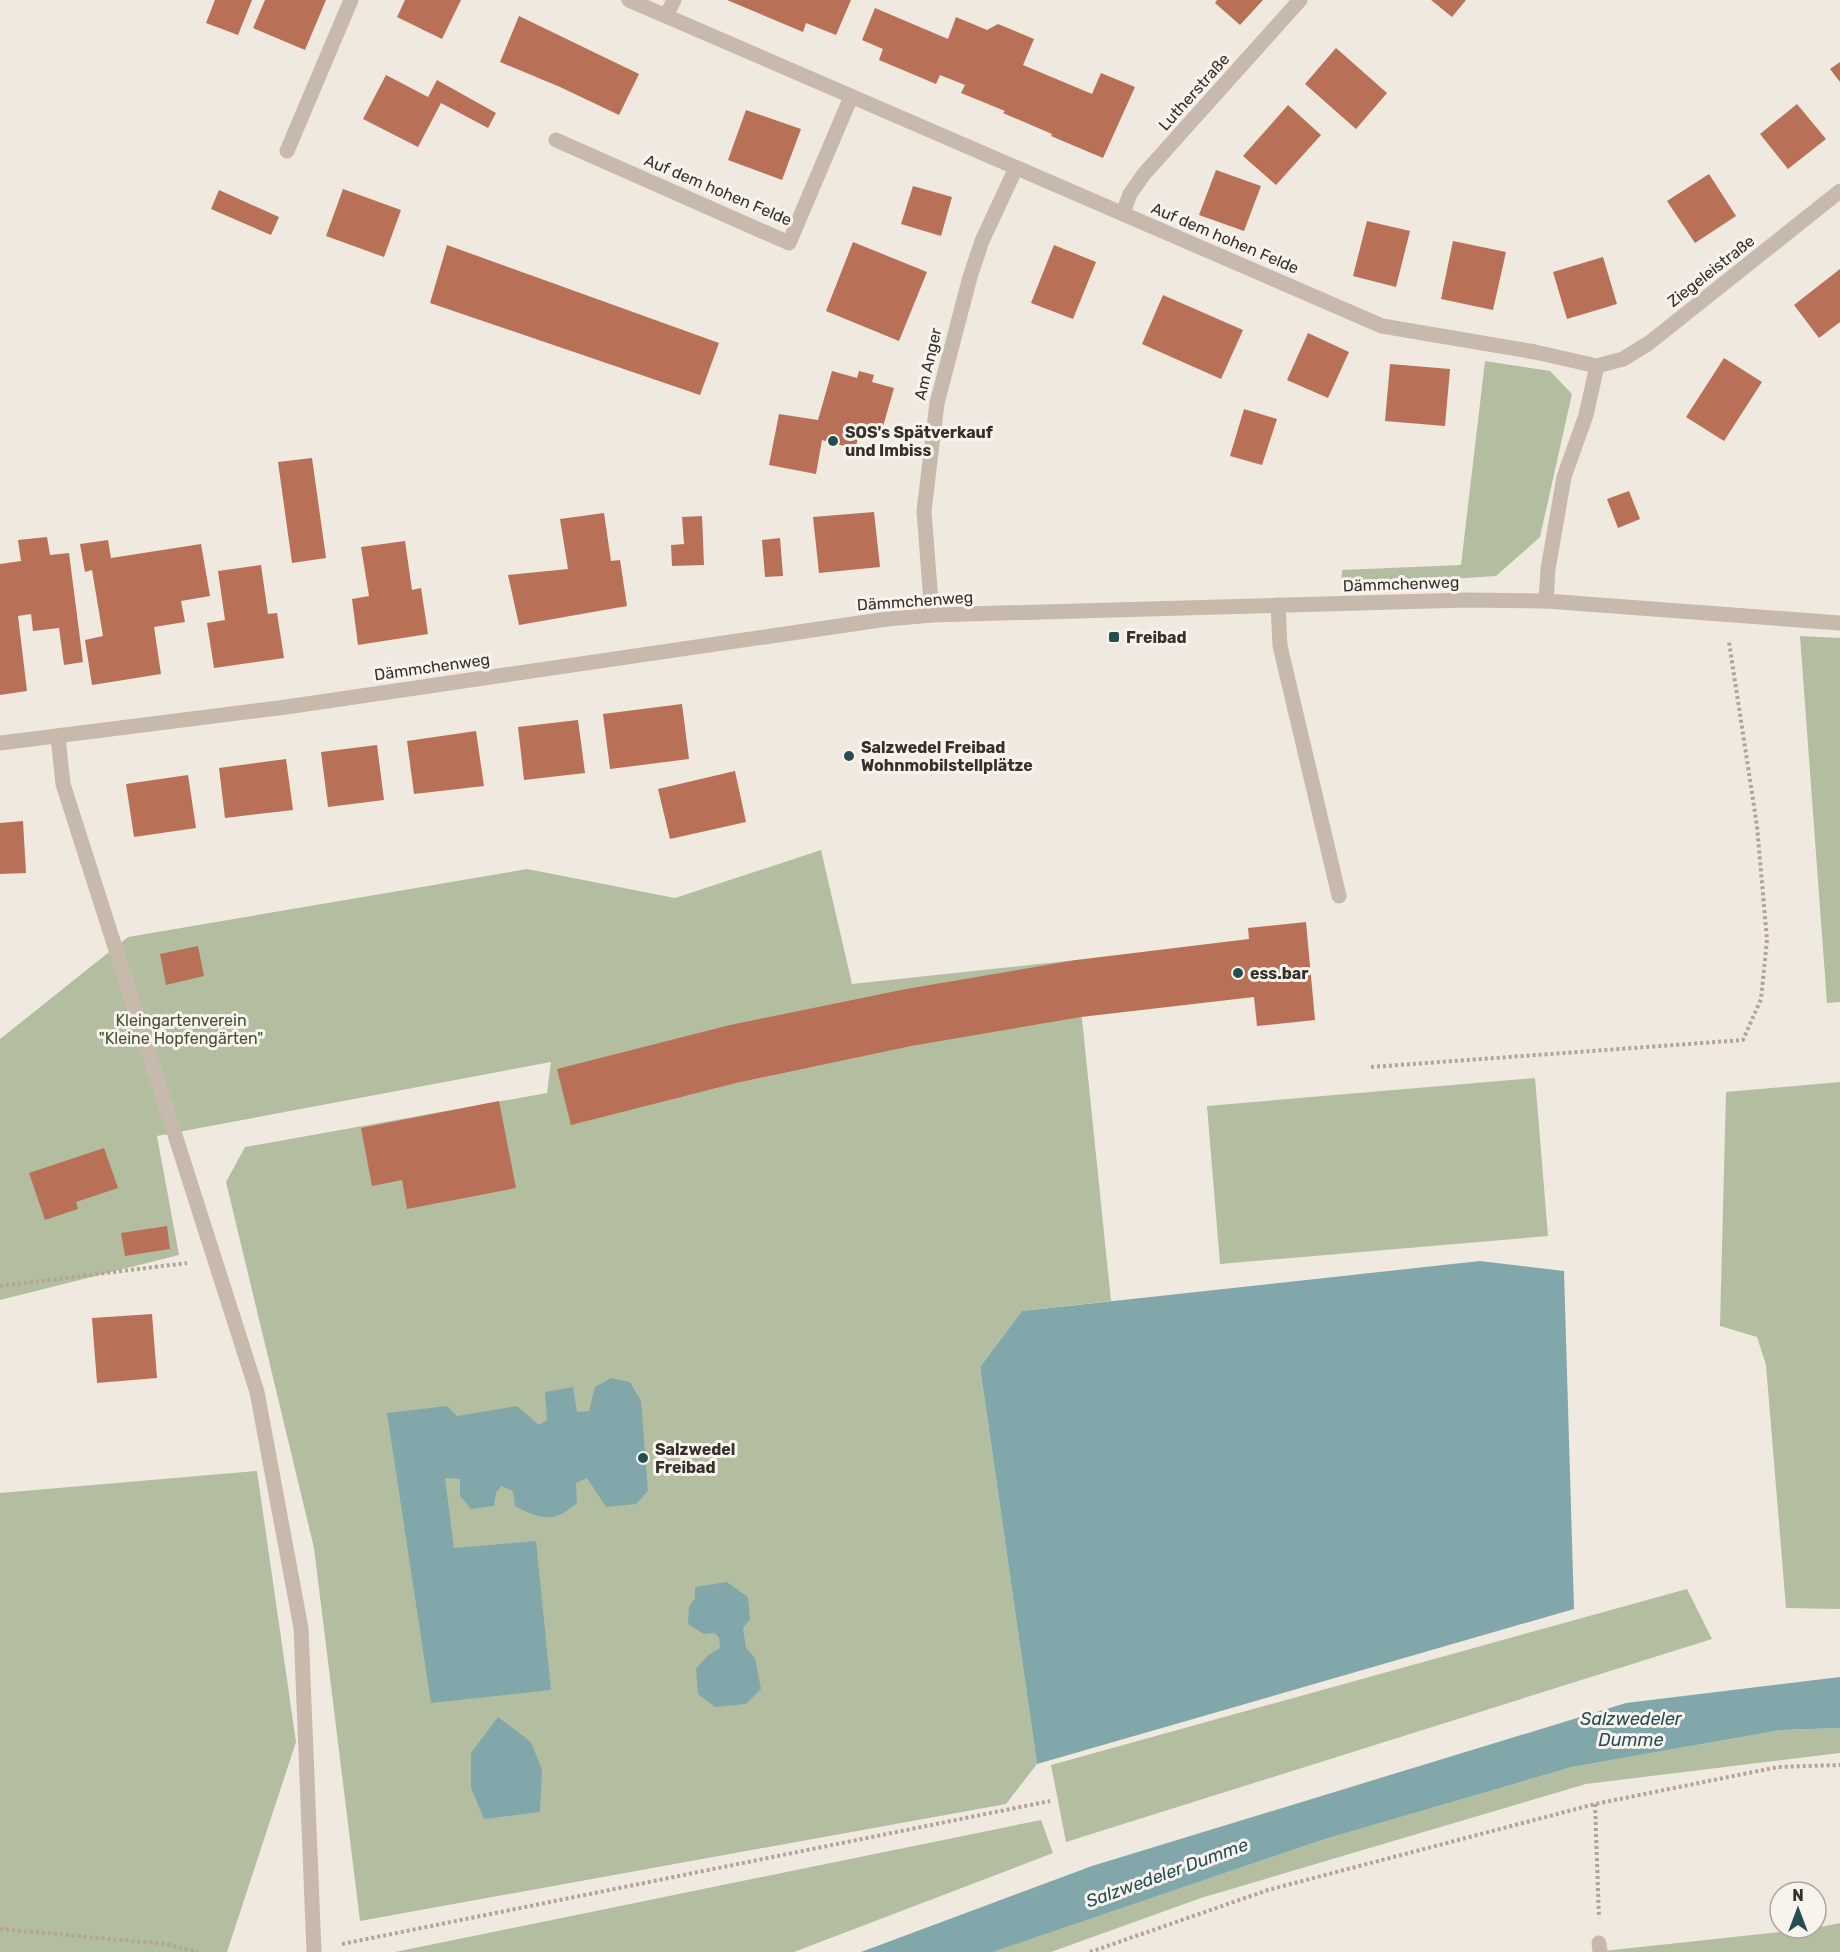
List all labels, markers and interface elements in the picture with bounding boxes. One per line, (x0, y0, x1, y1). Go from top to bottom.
street label: Lutherstraße (1154, 50, 1234, 134)
street label: Auf dem hohen Felde (641, 150, 795, 230)
street label: Auf dem hohen Felde (1148, 198, 1302, 278)
street label: Ziegeleistraße (1664, 231, 1758, 311)
street label: Am Anger (910, 326, 946, 402)
place label: SOS's Spätverkauf und Imbiss (845, 423, 994, 460)
marker: SOS's Spätverkauf und Imbiss (826, 434, 840, 448)
street label: Dämmchenweg (1342, 572, 1460, 596)
street label: Dämmchenweg (856, 587, 974, 615)
place label: Freibad (1126, 628, 1187, 647)
marker: Freibad (1107, 630, 1121, 644)
street label: Dämmchenweg (373, 649, 491, 685)
place label: Salzwedel Freibad Wohnmobilstellplätze (861, 738, 1033, 775)
marker: Salzwedel Freibad Wohnmobilstellplätze (842, 749, 856, 763)
place label: ess.bar (1250, 964, 1309, 983)
marker: ess.bar (1231, 966, 1245, 980)
park label: Kleingartenverein "Kleine Hopfengärten" (99, 1011, 263, 1048)
place label: Salzwedel Freibad (655, 1440, 735, 1477)
marker: Salzwedel Freibad (636, 1451, 650, 1465)
water label: Salzwedeler Dumme (1580, 1708, 1683, 1751)
water label: Salzwedeler Dumme (1083, 1833, 1251, 1913)
north arrow (1768, 1880, 1828, 1940)
text: N (1792, 1886, 1804, 1905)

